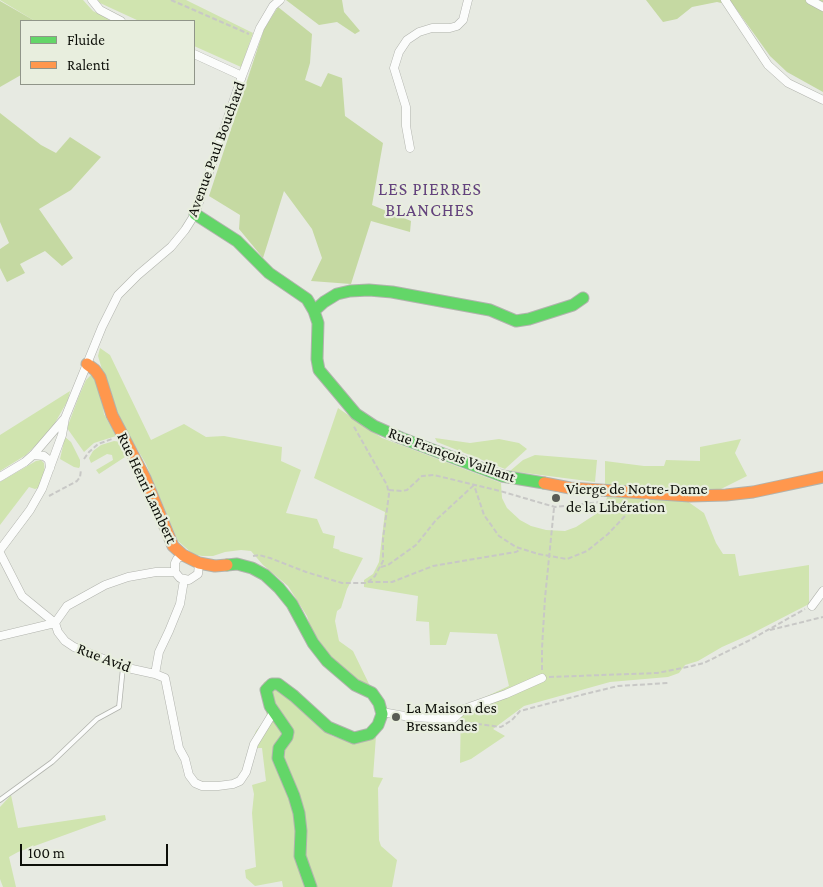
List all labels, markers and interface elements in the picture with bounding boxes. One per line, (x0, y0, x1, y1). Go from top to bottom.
legend (20, 20, 195, 85)
text: Fluide (67, 32, 105, 48)
text: Ralenti (67, 57, 110, 73)
street label: Avenue Paul Bouchard (183, 79, 249, 219)
district label: LES PIERRES BLANCHES (377, 178, 483, 220)
street label: Rue François Vaillant (386, 423, 518, 487)
street label: Rue Henri Lambert (113, 429, 181, 547)
place label: Vierge de Notre-Dame de la Libération (566, 479, 708, 517)
marker: Vierge de Notre-Dame de la Libération (550, 492, 562, 504)
street label: Rue Avid (74, 639, 134, 677)
place label: La Maison des Bressandes (406, 698, 497, 736)
marker: La Maison des Bressandes (390, 711, 402, 723)
scale bar (22, 834, 170, 866)
text: 100 m (28, 845, 65, 861)

